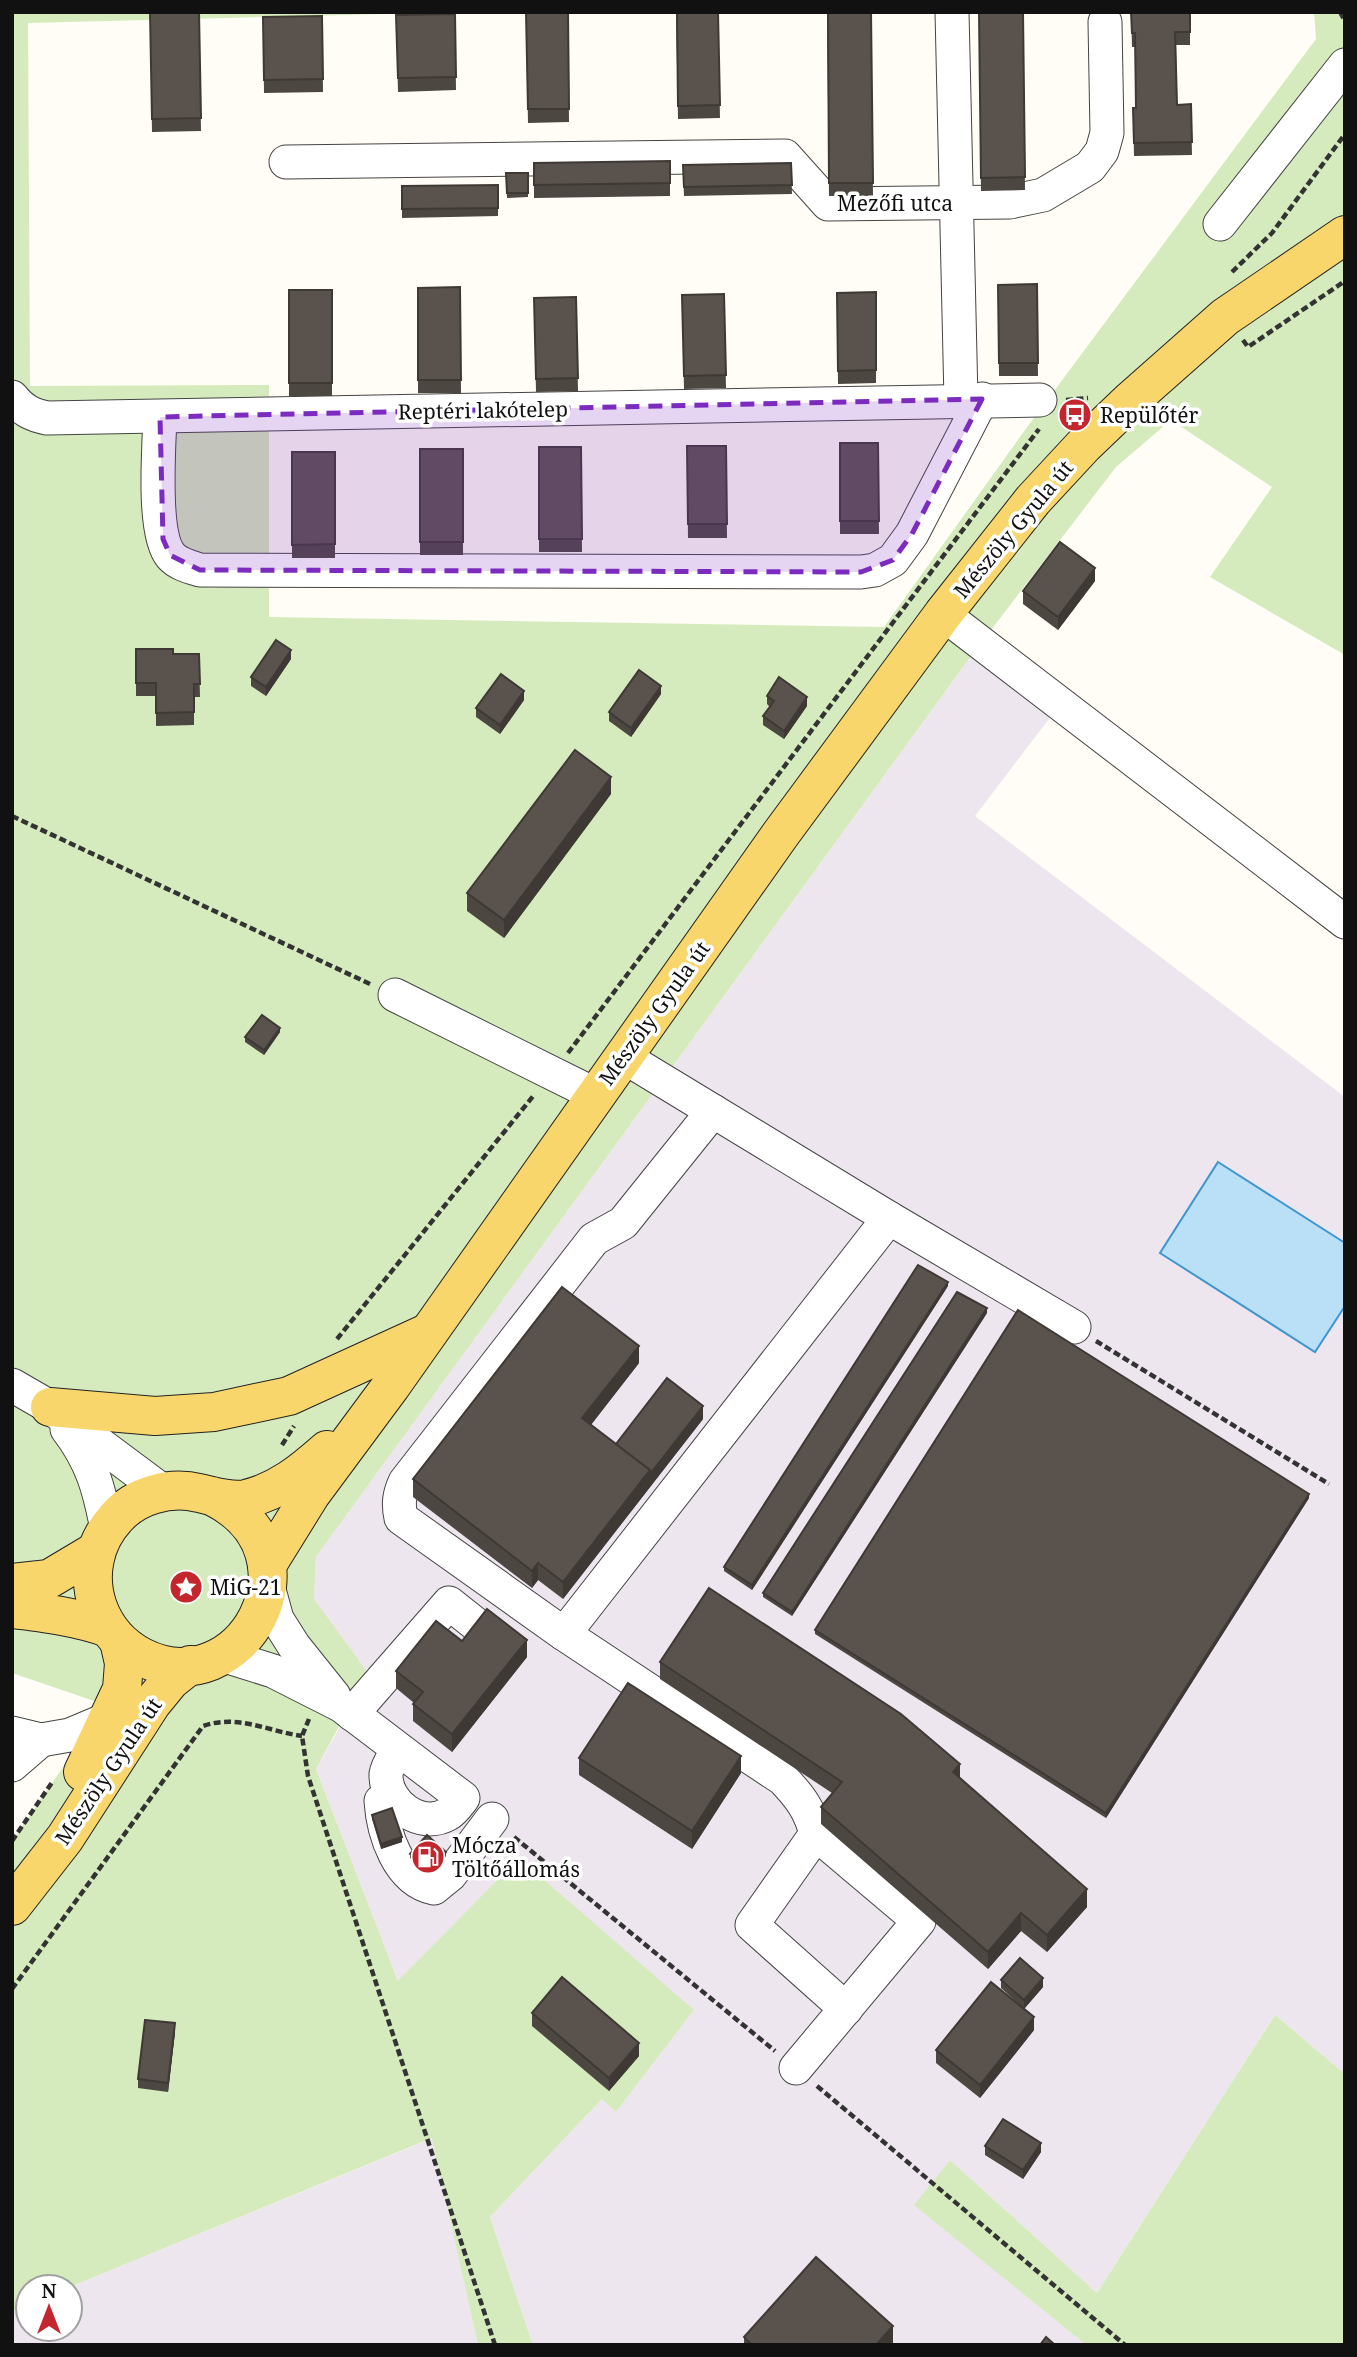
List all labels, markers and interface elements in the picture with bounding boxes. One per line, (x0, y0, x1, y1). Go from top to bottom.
street label: Mezőfi utca (837, 189, 953, 217)
street label: Reptéri lakótelep (398, 395, 568, 425)
bus stop icon: Repülőtér (1056, 396, 1094, 434)
place label: Repülőtér (1100, 401, 1198, 429)
street label: Mészöly Gyula út (947, 454, 1079, 604)
street label: Mészöly Gyula út (592, 935, 716, 1091)
place icon: MiG-21 (167, 1568, 205, 1606)
place label: MiG-21 (210, 1573, 281, 1601)
street label: Mészöly Gyula út (48, 1692, 168, 1850)
place label: Mócza Töltőállomás (452, 1831, 580, 1883)
fuel station icon: Mócza Töltőállomás (409, 1838, 447, 1876)
north arrow (14, 2273, 84, 2343)
text: N (42, 2278, 57, 2304)

